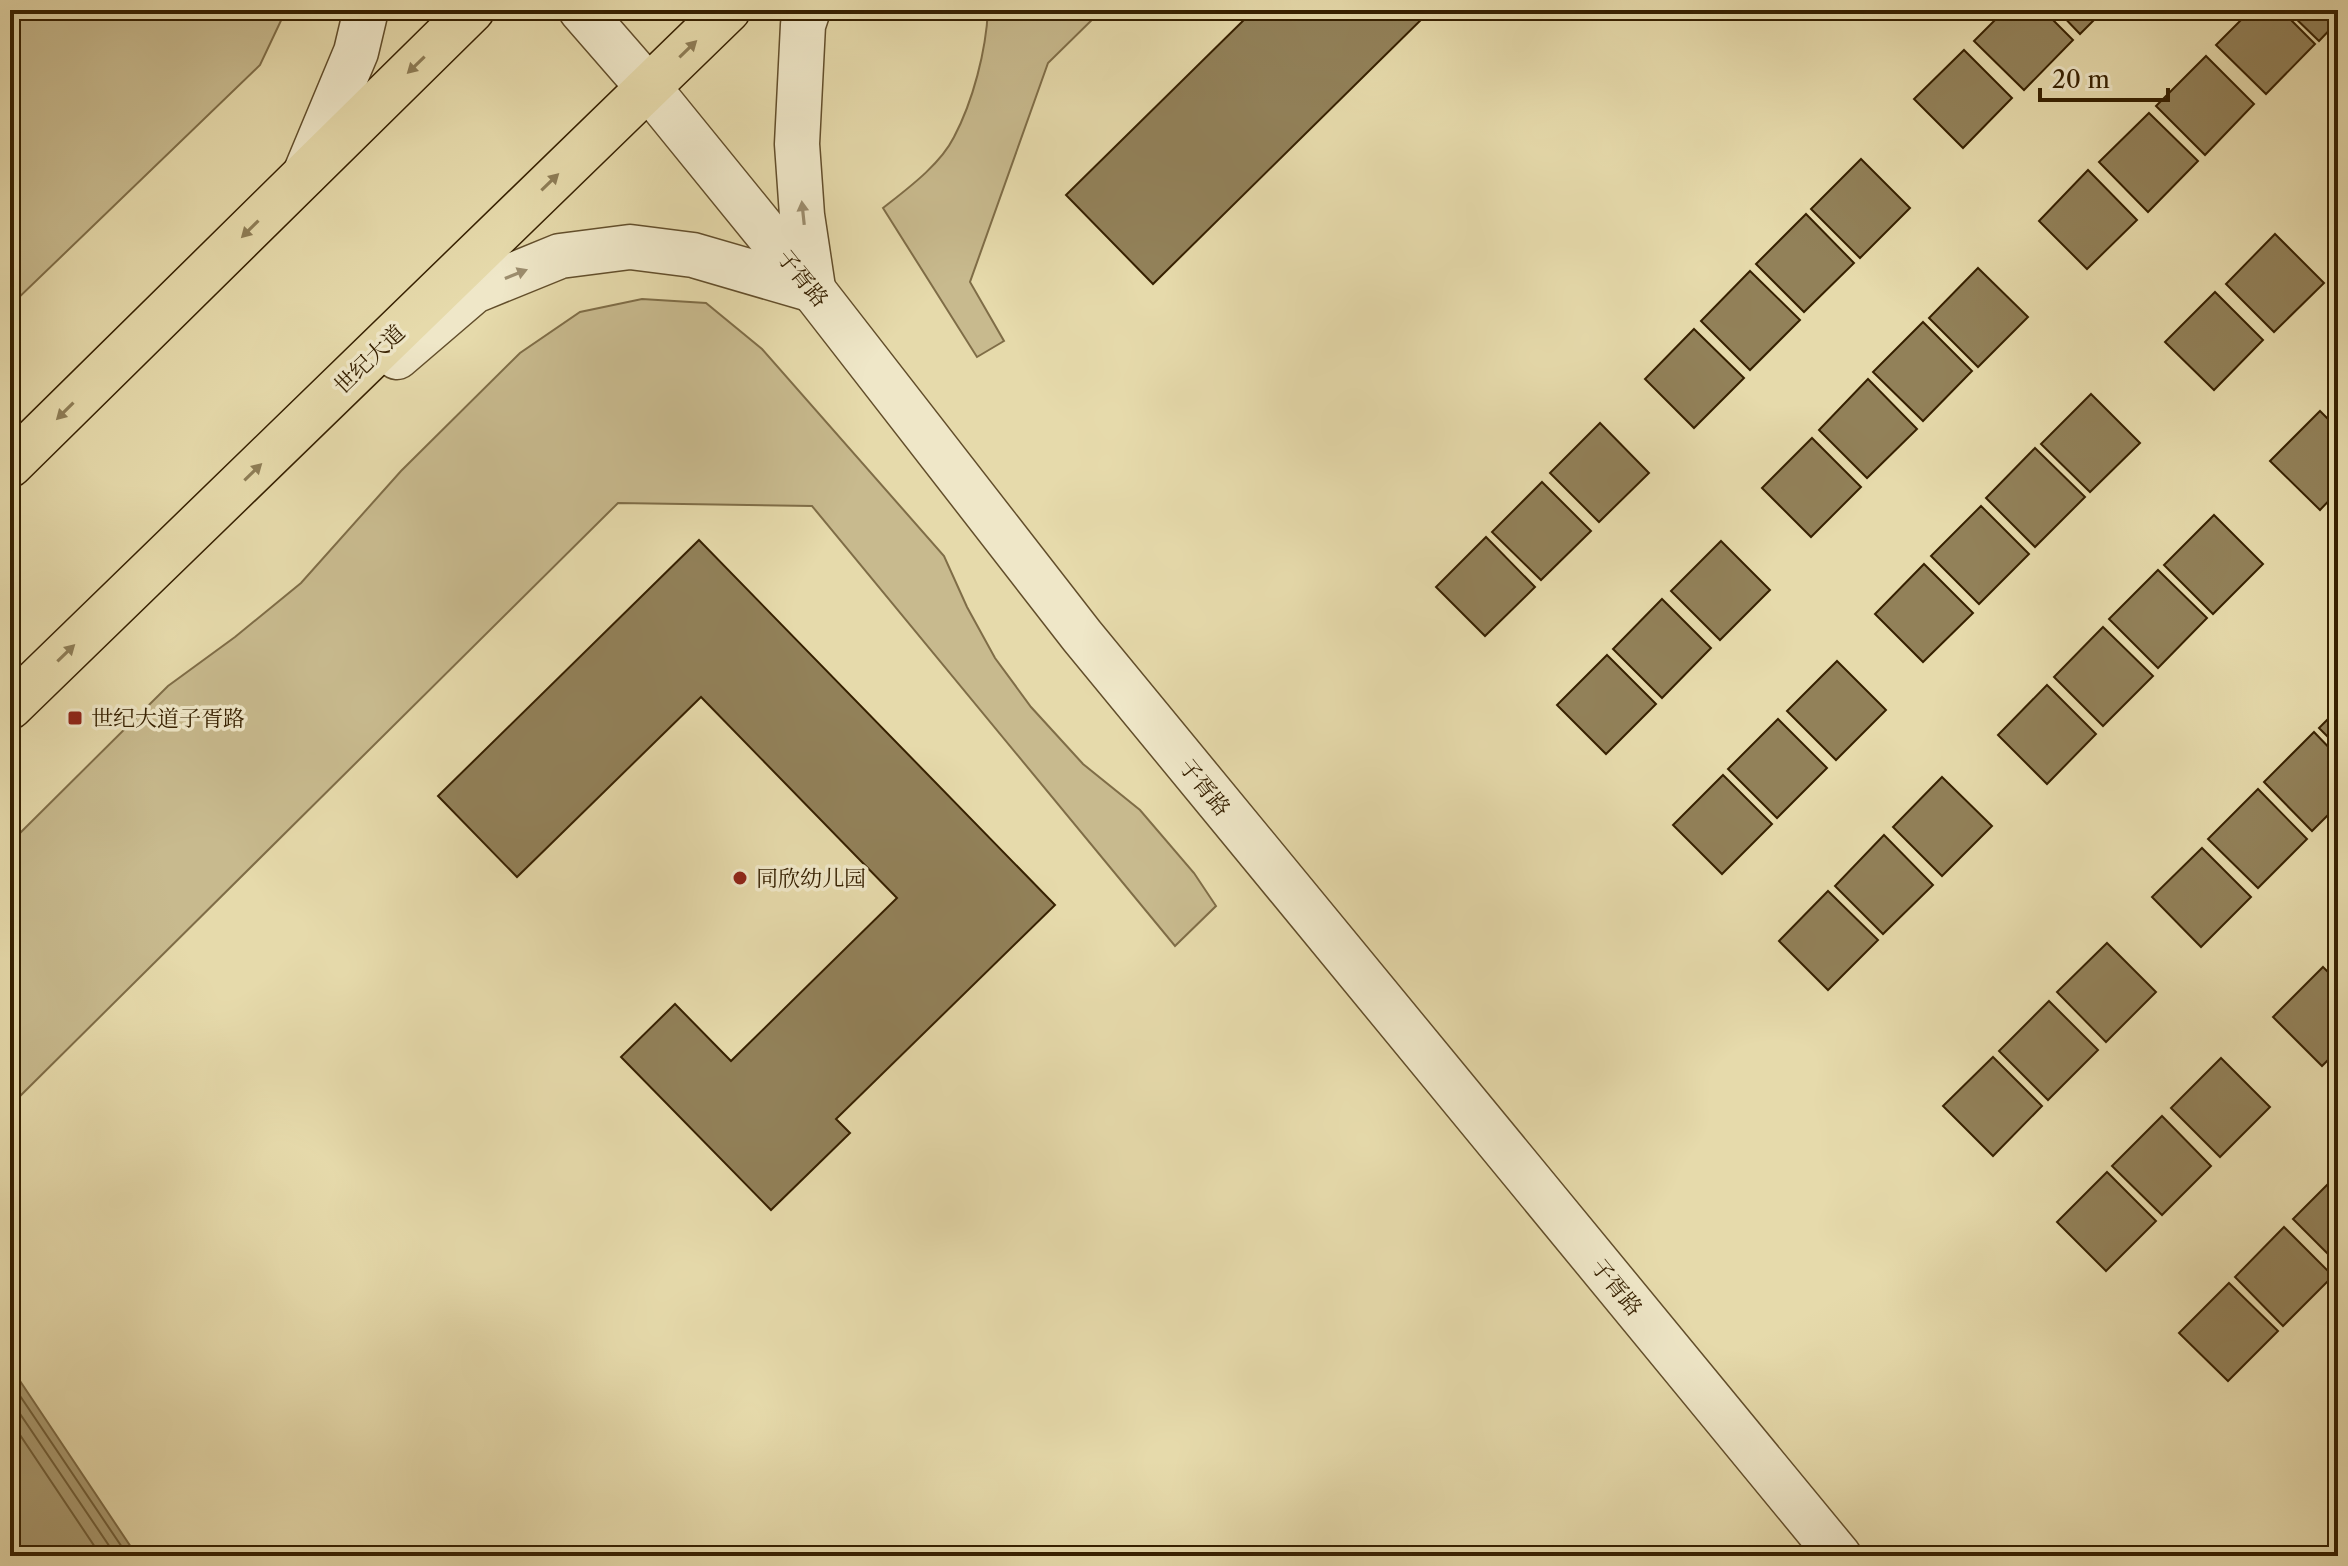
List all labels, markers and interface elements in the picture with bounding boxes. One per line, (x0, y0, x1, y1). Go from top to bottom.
one-way arrow (678, 40, 697, 58)
scale bar (2040, 52, 2168, 102)
one-way arrow (407, 55, 426, 73)
text: 20 m (2052, 65, 2110, 94)
one-way arrow (540, 173, 559, 192)
one-way arrow (796, 200, 809, 225)
one-way arrow (241, 219, 260, 237)
street label: 子胥路 (771, 244, 834, 312)
one-way arrow (504, 267, 528, 280)
street label: 世纪大道 (328, 319, 410, 400)
one-way arrow (56, 401, 75, 420)
one-way arrow (243, 463, 262, 482)
one-way arrow (56, 644, 75, 663)
place label: 世纪大道子胥路 (91, 705, 245, 732)
marker: 世纪大道子胥路 (66, 709, 84, 727)
street label: 子胥路 (1173, 753, 1236, 821)
place label: 同欣幼儿园 (756, 865, 866, 892)
marker: 同欣幼儿园 (731, 869, 749, 887)
street label: 子胥路 (1585, 1253, 1648, 1321)

